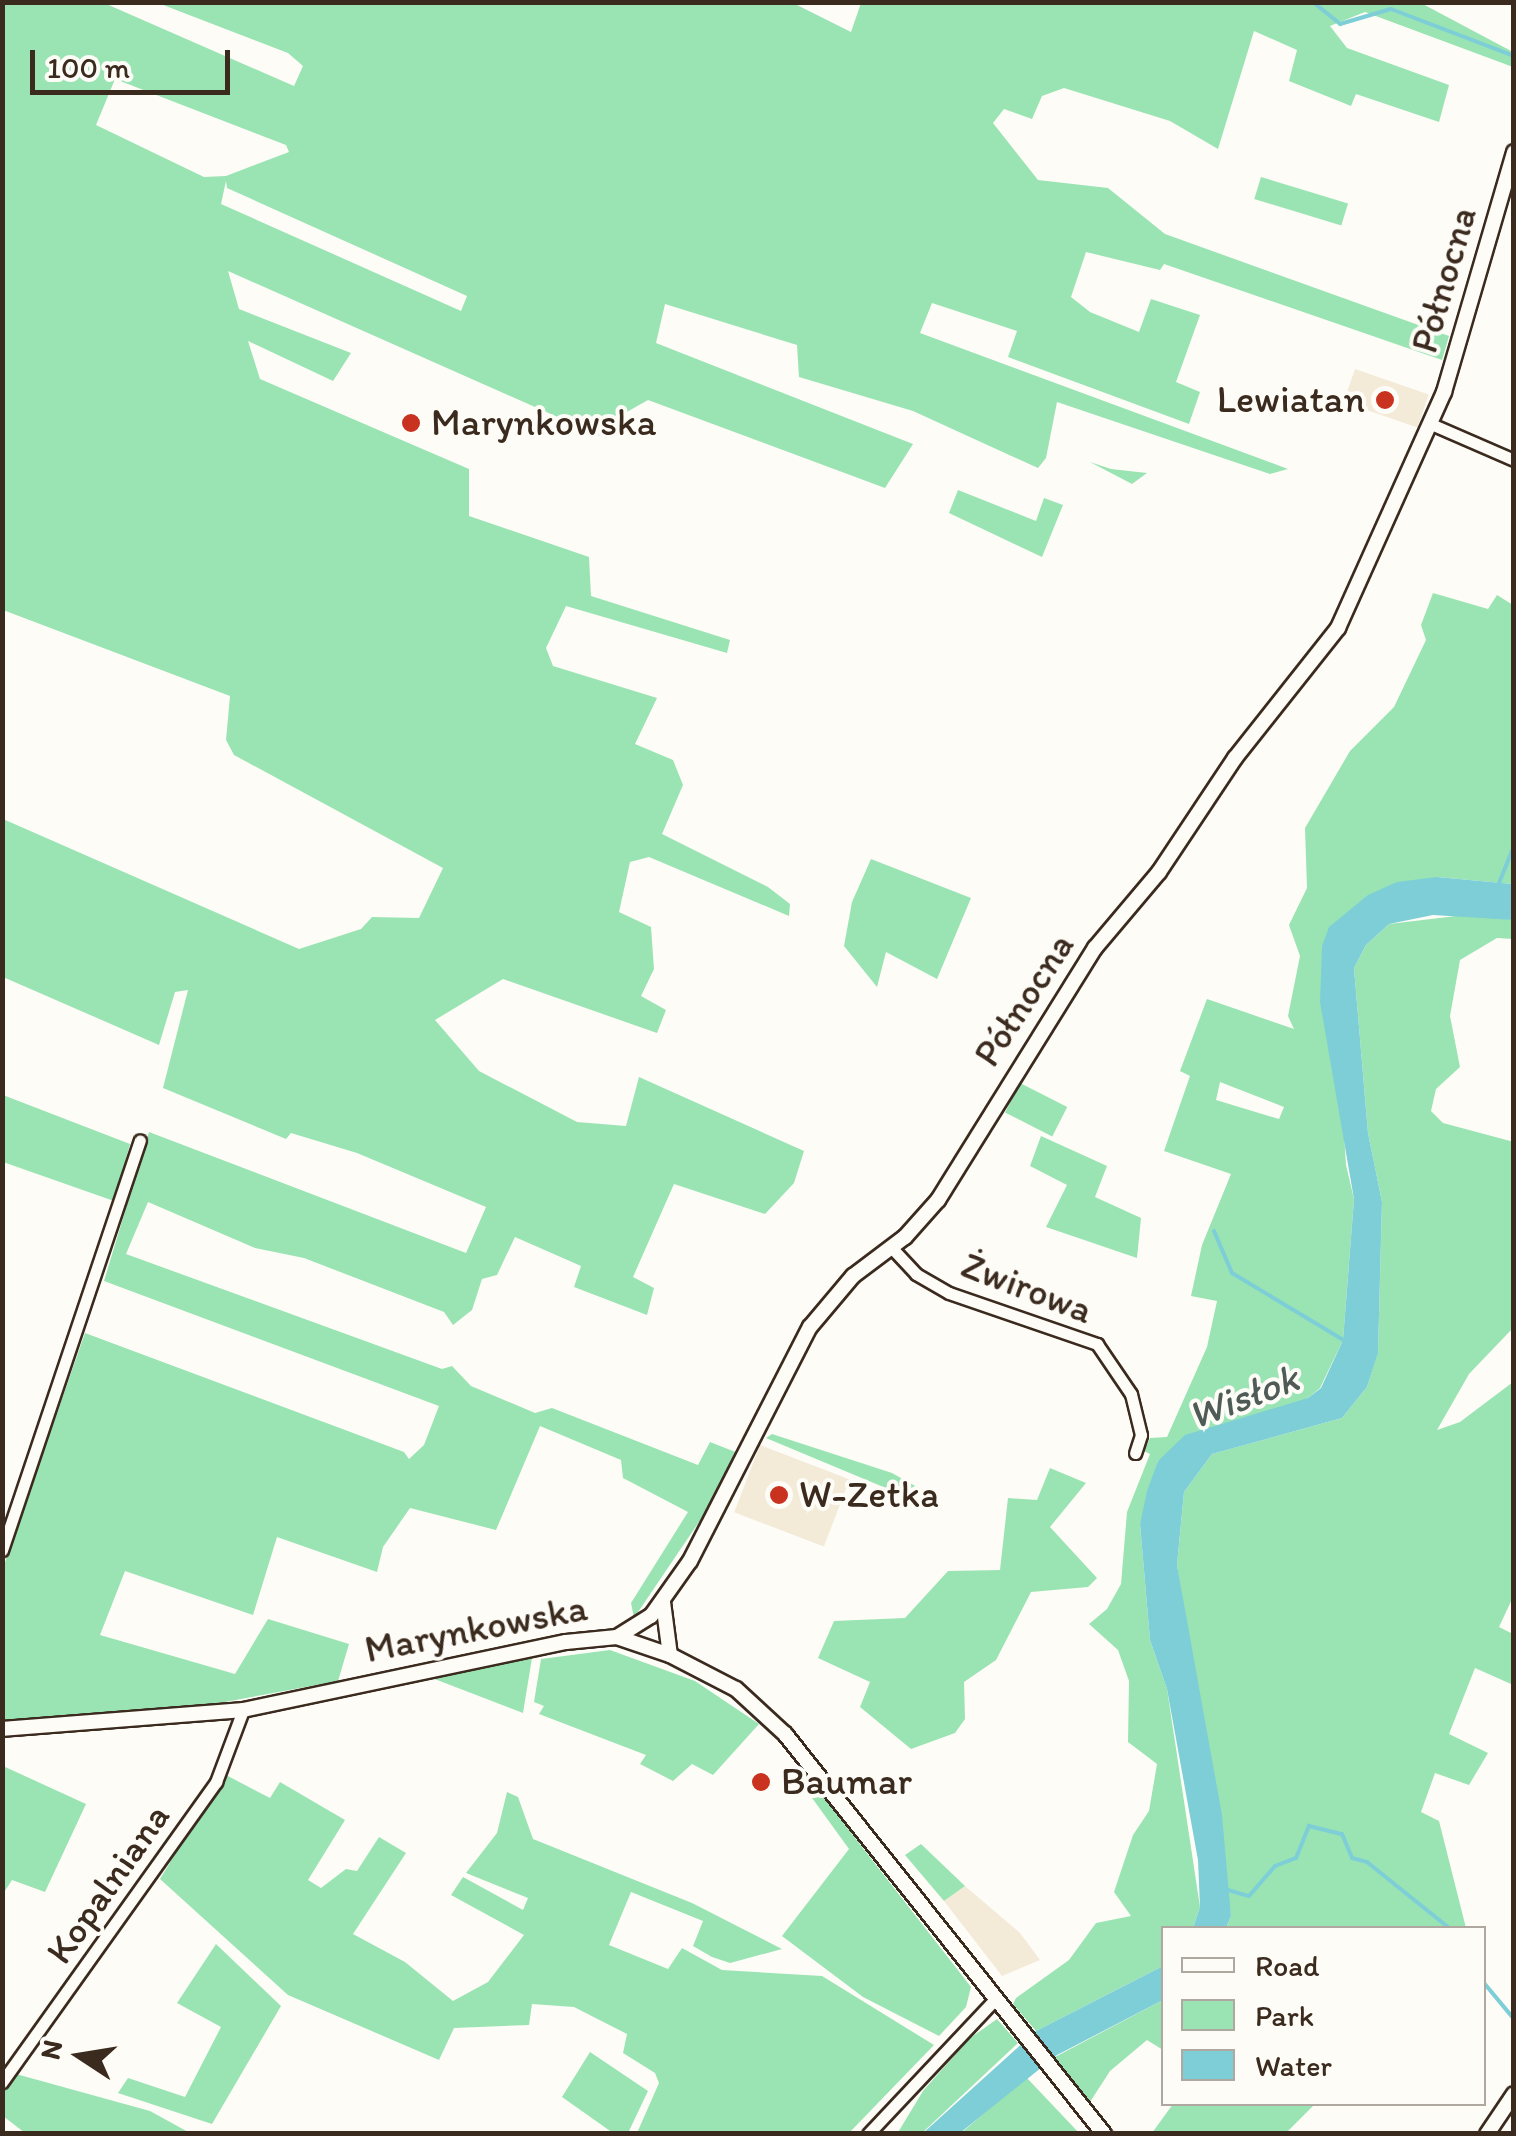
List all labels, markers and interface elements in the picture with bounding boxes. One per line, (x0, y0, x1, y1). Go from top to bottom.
scale bar (35, 30, 235, 92)
text: 100 m (47, 49, 130, 86)
street label: Północna (1402, 202, 1486, 358)
place label: Lewiatan (1217, 377, 1365, 423)
marker: Lewiatan (1374, 389, 1396, 411)
place label: Marynkowska (431, 400, 656, 446)
marker: Marynkowska (400, 412, 422, 434)
street label: Północna (964, 925, 1084, 1075)
street label: Żwirowa (955, 1242, 1099, 1334)
water label: Wisłok (1181, 1353, 1305, 1439)
place label: W-Zetka (799, 1472, 939, 1518)
marker: W-Zetka (768, 1484, 790, 1506)
street label: Marynkowska (361, 1585, 591, 1673)
place label: Baumar (781, 1759, 912, 1805)
marker: Baumar (750, 1771, 772, 1793)
street label: Kopalniana (36, 1795, 180, 1973)
legend (1161, 1926, 1486, 2106)
text: Road (1255, 1947, 1320, 1984)
text: Park (1255, 1997, 1314, 2034)
north arrow (30, 2006, 130, 2106)
text: N (32, 2037, 69, 2063)
text: Water (1255, 2047, 1332, 2084)

